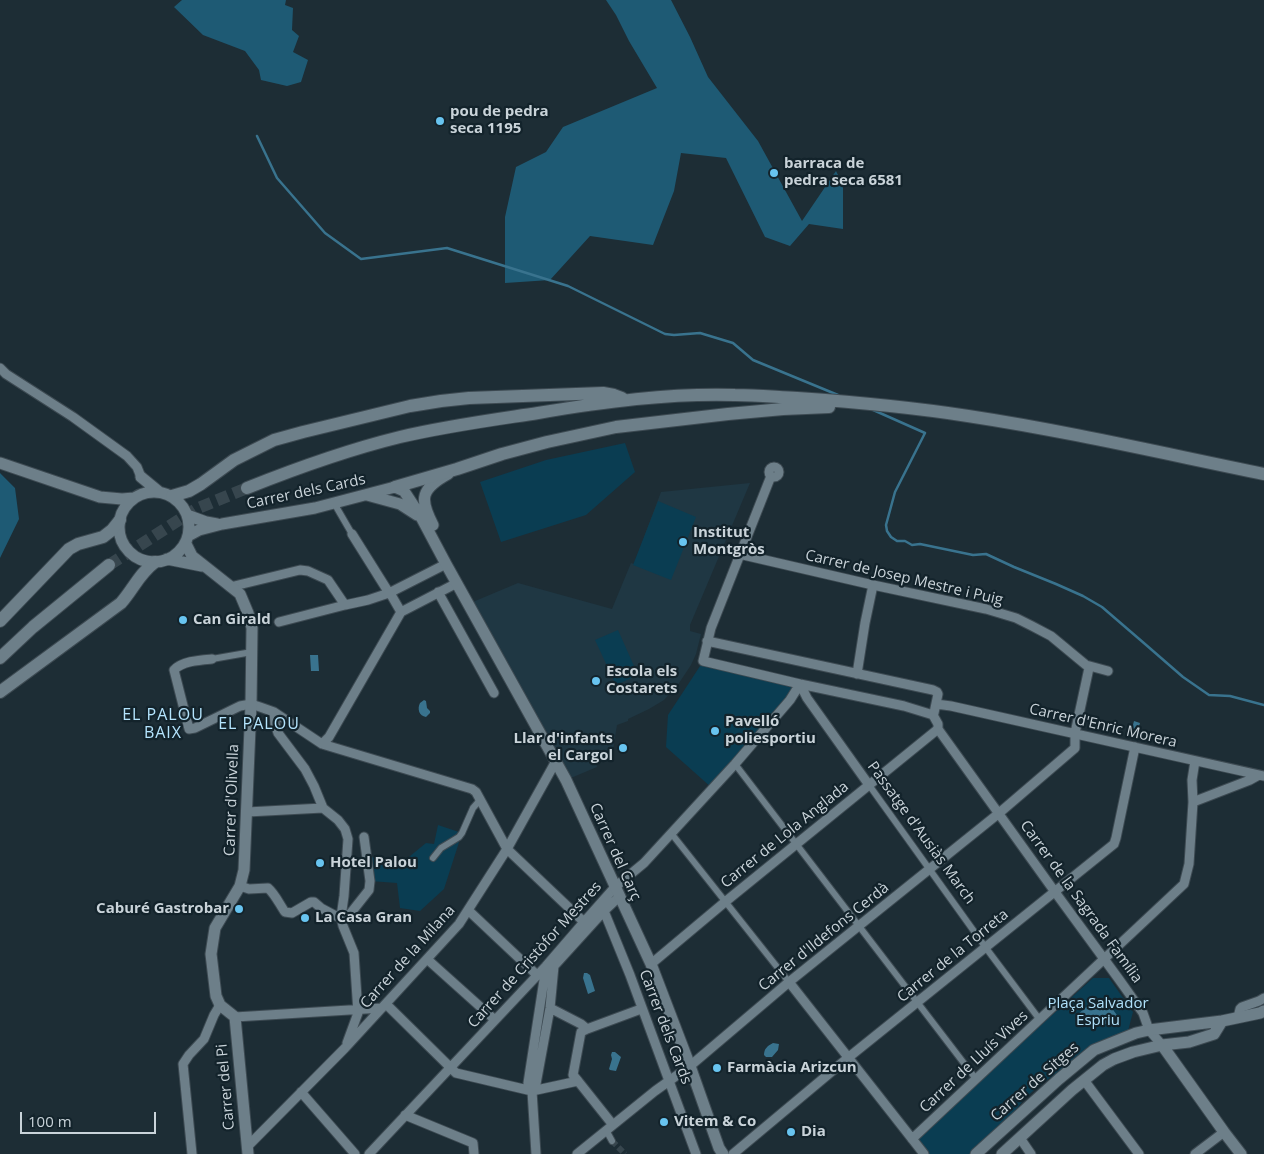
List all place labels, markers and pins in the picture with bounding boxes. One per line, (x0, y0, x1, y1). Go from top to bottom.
place label: pou de pedra seca 1195 (450, 103, 549, 138)
marker: pou de pedra seca 1195 (434, 115, 446, 127)
place label: barraca de pedra seca 6581 (784, 155, 903, 190)
marker: barraca de pedra seca 6581 (768, 167, 780, 179)
place label: Institut Montgròs (693, 524, 765, 559)
marker: Institut Montgròs (677, 536, 689, 548)
place label: Can Girald (193, 611, 271, 629)
marker: Can Girald (177, 614, 189, 626)
place label: Escola els Costarets (606, 663, 678, 698)
marker: Escola els Costarets (590, 675, 602, 687)
place label: Pavelló poliesportiu (725, 713, 816, 748)
marker: Pavelló poliesportiu (709, 725, 721, 737)
place label: Llar d'infants el Cargol (514, 730, 613, 765)
marker: Llar d'infants el Cargol (617, 742, 629, 754)
place label: Hotel Palou (330, 854, 417, 872)
marker: Hotel Palou (314, 857, 326, 869)
place label: Caburé Gastrobar (96, 900, 229, 918)
marker: Caburé Gastrobar (233, 903, 245, 915)
place label: La Casa Gran (315, 909, 412, 927)
marker: La Casa Gran (299, 912, 311, 924)
place label: Farmàcia Arizcun (727, 1059, 857, 1077)
marker: Farmàcia Arizcun (711, 1062, 723, 1074)
place label: Vitem & Co (674, 1113, 756, 1131)
marker: Vitem & Co (658, 1116, 670, 1128)
place label: Dia (801, 1123, 826, 1141)
marker: Dia (785, 1126, 797, 1138)

